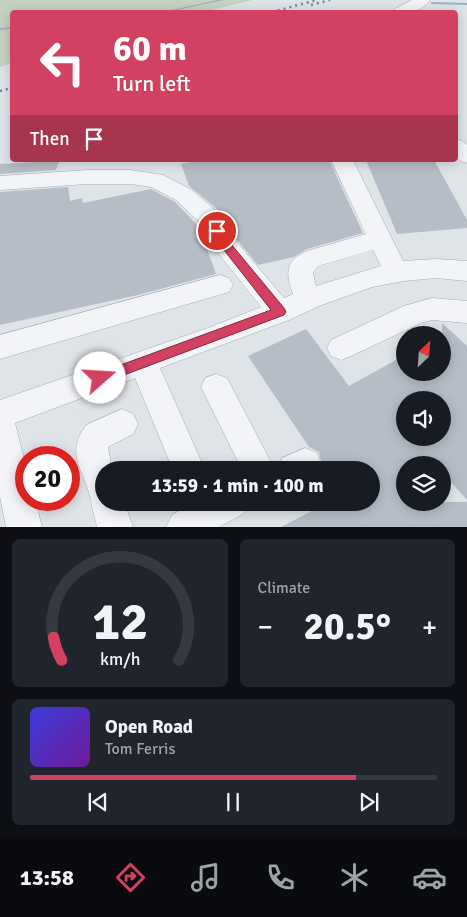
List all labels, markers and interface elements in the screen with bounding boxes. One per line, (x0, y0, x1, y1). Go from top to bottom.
text: 60 m (113, 27, 187, 70)
icon: left (30, 30, 95, 95)
text: Turn left (113, 70, 191, 97)
icon: arrive (80, 125, 108, 153)
text: Then (30, 127, 70, 151)
pin (196, 210, 238, 252)
icon: arrive (203, 217, 231, 245)
north arrow (396, 326, 451, 381)
map controls (396, 326, 451, 511)
position arrow (73, 351, 125, 403)
button: sound (396, 391, 451, 446)
speed limit sign: 20 (15, 446, 80, 511)
button: layers (396, 456, 451, 511)
text: 13:59 · 1 min · 100 m (151, 474, 324, 498)
text: Climate (258, 578, 310, 598)
text: 12 (92, 590, 148, 654)
text: 20.5° (303, 603, 391, 650)
text: − (258, 610, 273, 644)
text: + (422, 610, 437, 644)
text: km/h (100, 648, 140, 670)
text: Open Road (105, 715, 193, 739)
text: Tom Ferris (105, 739, 175, 759)
icon: previous (84, 788, 112, 816)
icon: pause (219, 788, 247, 816)
icon: next (355, 788, 383, 816)
icon: directions (113, 860, 148, 895)
icon: music (188, 860, 223, 895)
icon: phone (263, 860, 298, 895)
icon: climate (337, 860, 372, 895)
icon: car (412, 860, 447, 895)
text: 13:58 (20, 864, 74, 891)

